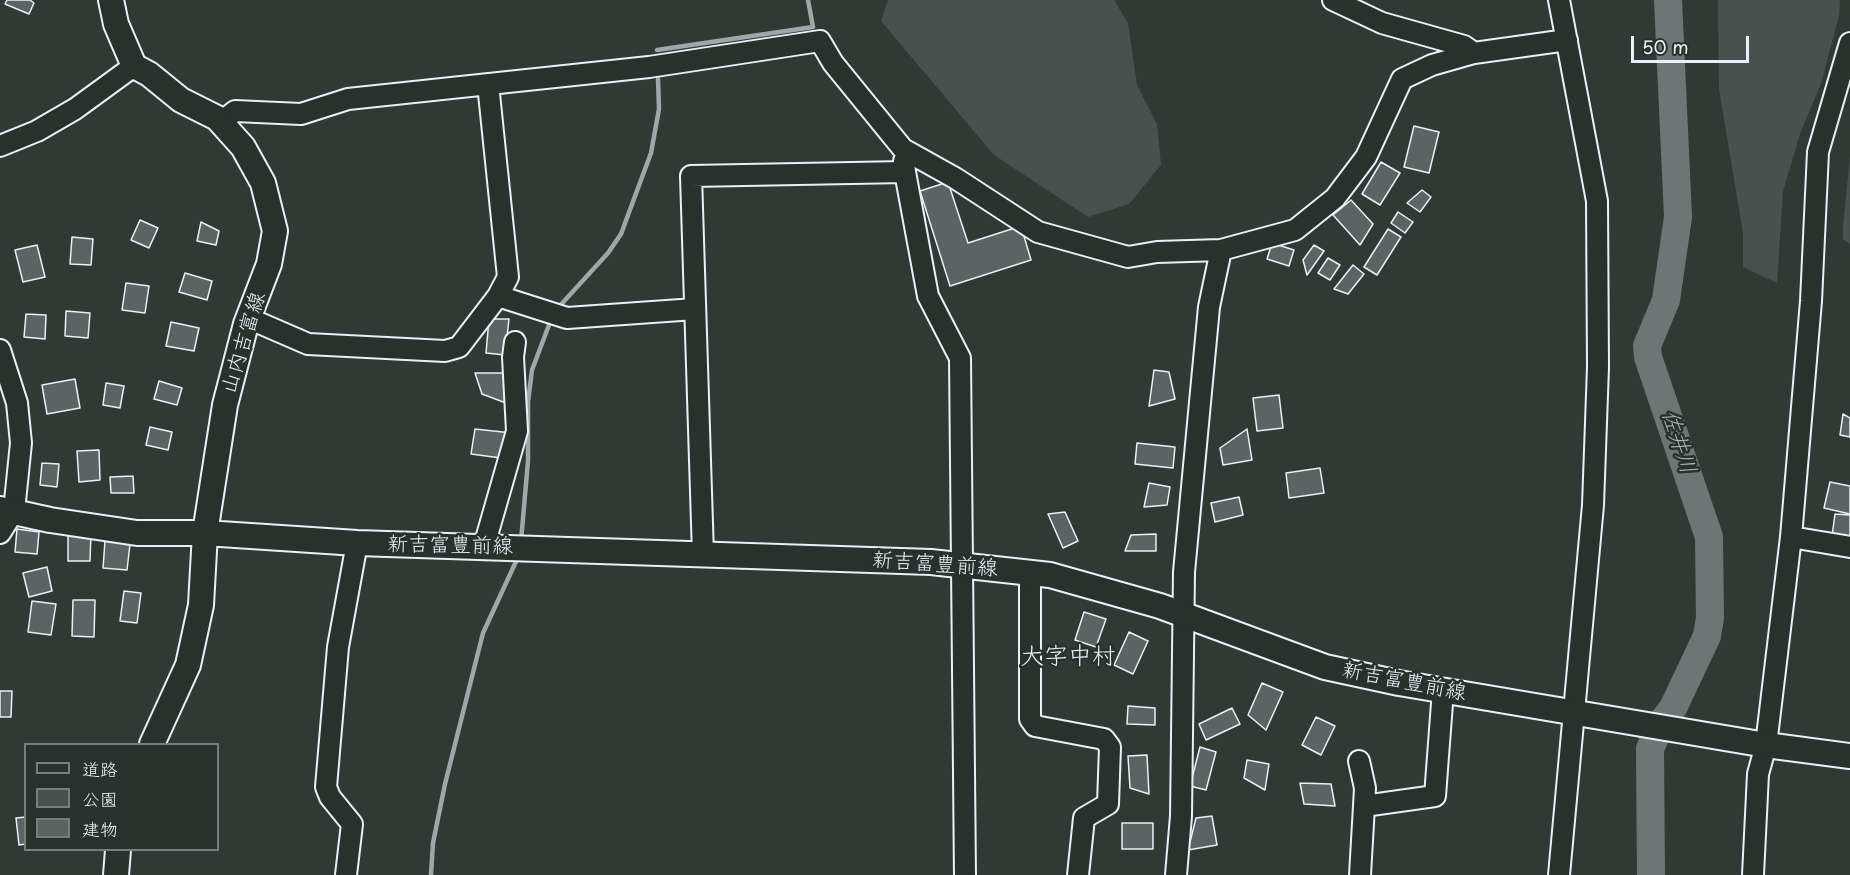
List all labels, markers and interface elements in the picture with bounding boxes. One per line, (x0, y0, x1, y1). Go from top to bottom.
scale bar (1634, 24, 1752, 62)
text: 50 m (1642, 33, 1689, 60)
street label: 山内吉富線 (217, 289, 271, 397)
water label: 佐井川 (1655, 407, 1701, 477)
street label: 新吉富豊前線 (387, 532, 513, 560)
street label: 新吉富豊前線 (871, 548, 999, 582)
district label: 大字中村 (1020, 643, 1116, 671)
street label: 新吉富豊前線 (1340, 658, 1468, 706)
legend (24, 743, 219, 851)
text: 道路 (82, 755, 118, 782)
text: 公園 (82, 785, 118, 812)
text: 建物 (82, 815, 118, 842)

